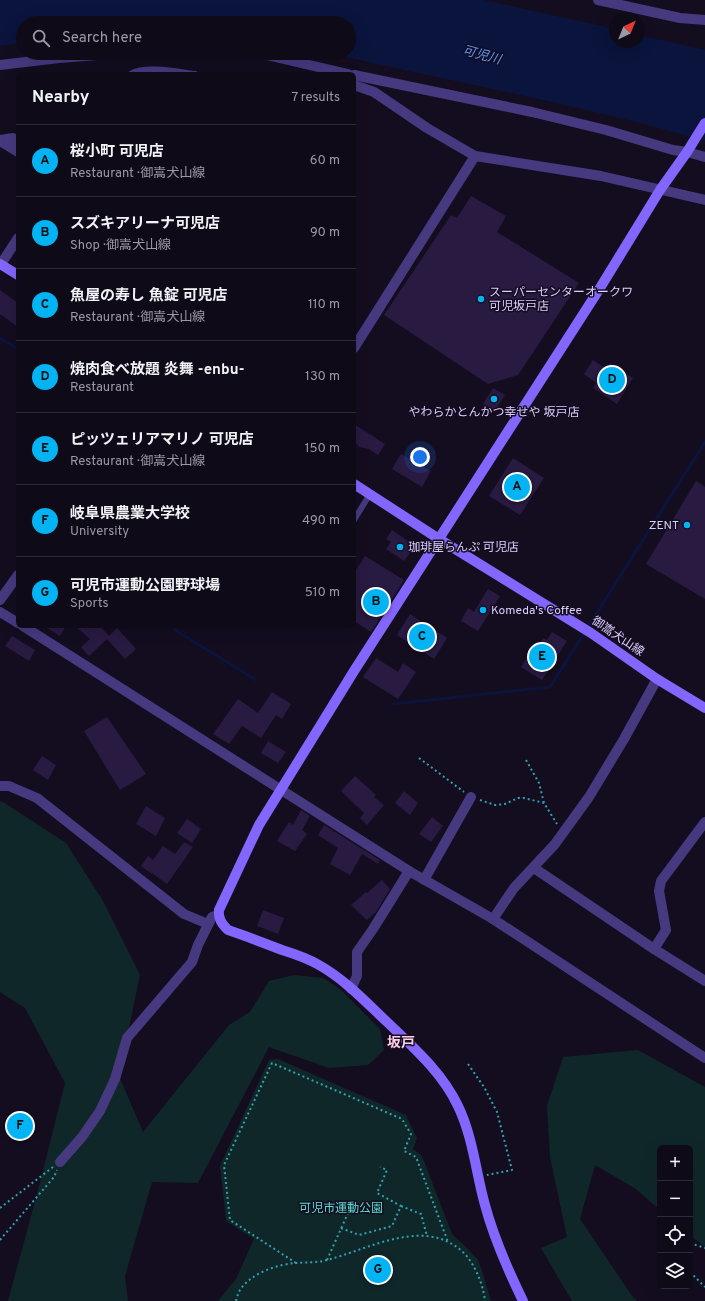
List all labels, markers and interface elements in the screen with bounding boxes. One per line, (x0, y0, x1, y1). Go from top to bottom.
north arrow (609, 12, 645, 48)
search box (16, 16, 356, 60)
icon: search (30, 27, 52, 49)
text: Search here (62, 29, 142, 48)
water label: 可児川 (461, 43, 504, 69)
text: Nearby (32, 87, 89, 109)
text: 7 results (291, 90, 340, 106)
text: 桜小町 可児店 (70, 143, 164, 162)
text: A (40, 153, 50, 169)
text: 60 m (310, 153, 340, 169)
text: Restaurant · 御嵩犬山線 (70, 166, 205, 182)
text: スズキアリーナ可児店 (70, 215, 220, 234)
text: B (41, 225, 49, 241)
text: 90 m (310, 225, 340, 241)
text: Shop · 御嵩犬山線 (70, 238, 171, 254)
place label: スーパーセンターオークワ 可児坂戸店 (489, 285, 633, 315)
text: 魚屋の寿し 魚錠 可児店 (70, 287, 228, 306)
marker: スーパーセンターオークワ 可児坂戸店 (476, 294, 486, 304)
text: C (41, 297, 49, 313)
text: 110 m (308, 297, 340, 313)
text: Restaurant · 御嵩犬山線 (70, 310, 205, 326)
text: 焼肉食べ放題 炎舞 ‐enbu‐ (70, 361, 245, 380)
pin: D (599, 365, 625, 395)
text: D (40, 369, 50, 385)
text: 130 m (305, 369, 340, 385)
text: Restaurant (70, 380, 134, 396)
marker: やわらかとんかつ幸せや 坂戸店 (489, 394, 499, 404)
place label: やわらかとんかつ幸せや 坂戸店 (409, 405, 579, 421)
text: ピッツェリアマリノ 可児店 (70, 431, 254, 450)
text: E (41, 441, 49, 457)
text: 150 m (305, 441, 340, 457)
your location (410, 447, 430, 467)
text: Restaurant · 御嵩犬山線 (70, 454, 205, 470)
pin: A (504, 472, 530, 502)
text: 岐阜県農業大学校 (70, 505, 190, 524)
text: F (41, 513, 49, 529)
text: 490 m (302, 513, 340, 529)
place label: ZENT (649, 518, 679, 534)
marker: ZENT (682, 520, 692, 530)
text: University (70, 524, 129, 540)
place label: 珈琲屋らんぷ 可児店 (408, 540, 519, 556)
marker: 珈琲屋らんぷ 可児店 (395, 542, 405, 552)
text: 可児市運動公園野球場 (70, 577, 220, 596)
text: G (41, 585, 49, 601)
text: 510 m (305, 585, 340, 601)
pin: B (363, 587, 389, 617)
text: Sports (70, 596, 109, 612)
place label: Komeda's Coffee (491, 603, 582, 619)
marker: Komeda's Coffee (478, 605, 488, 615)
street label: 御嵩犬山線 (588, 613, 647, 660)
pin: C (409, 622, 435, 652)
pin: E (529, 642, 555, 672)
district label: 坂戸 (387, 1035, 415, 1052)
pin: F (7, 1111, 33, 1141)
map controls (657, 1145, 693, 1289)
button: + (657, 1145, 693, 1181)
button: − (657, 1181, 693, 1217)
park label: 可児市運動公園 (299, 1201, 383, 1217)
button: locate (657, 1217, 693, 1253)
button: layers (657, 1253, 693, 1289)
pin: G (365, 1255, 391, 1285)

